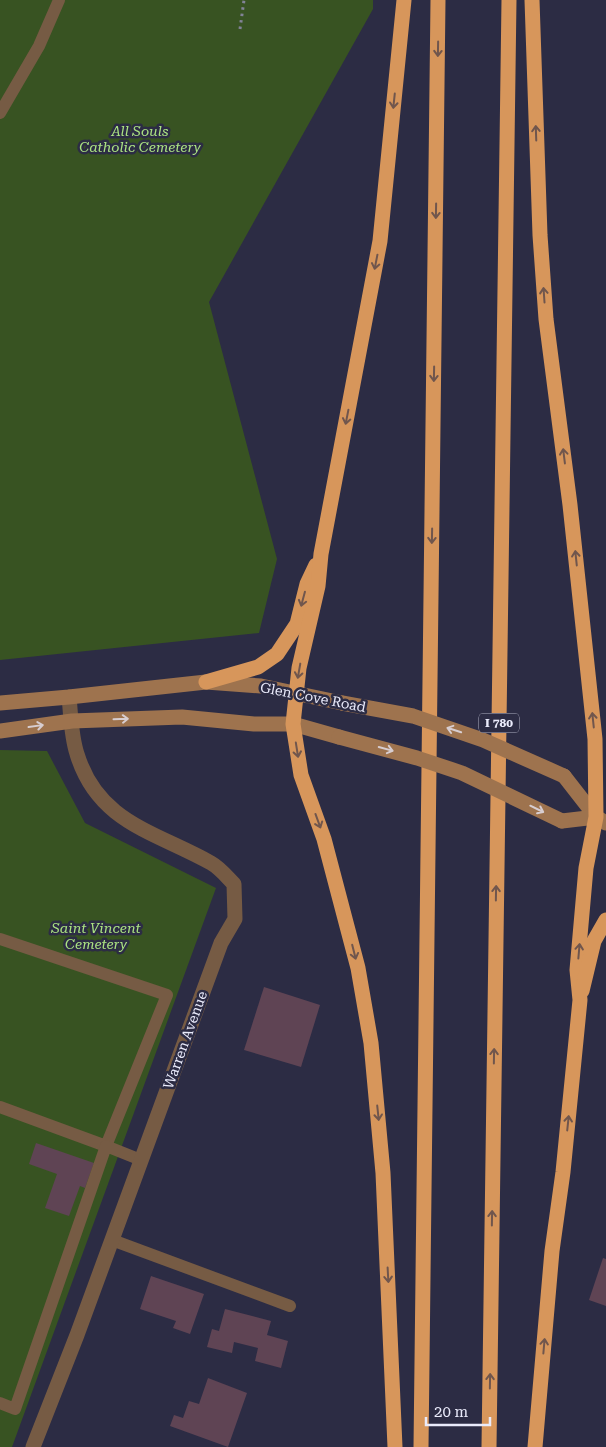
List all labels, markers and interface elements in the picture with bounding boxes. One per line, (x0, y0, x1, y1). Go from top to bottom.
one-way arrow (433, 40, 442, 56)
one-way arrow (389, 92, 399, 108)
park label: All Souls Catholic Cemetery (79, 123, 202, 155)
one-way arrow (531, 125, 540, 141)
one-way arrow (431, 203, 440, 219)
one-way arrow (371, 254, 381, 270)
one-way arrow (540, 287, 549, 303)
one-way arrow (429, 365, 438, 381)
one-way arrow (342, 409, 351, 425)
one-way arrow (559, 449, 569, 465)
one-way arrow (427, 528, 437, 544)
one-way arrow (571, 550, 581, 566)
one-way arrow (298, 591, 307, 607)
one-way arrow (293, 662, 303, 678)
street label: Glen Cove Road (259, 679, 367, 715)
one-way arrow (588, 712, 598, 728)
one-way arrow (112, 714, 128, 724)
road number: I 780 (479, 714, 519, 732)
one-way arrow (28, 721, 44, 731)
one-way arrow (447, 725, 462, 734)
one-way arrow (293, 741, 303, 757)
one-way arrow (378, 745, 394, 755)
one-way arrow (529, 805, 544, 814)
one-way arrow (314, 813, 323, 828)
one-way arrow (491, 886, 501, 902)
park label: Saint Vincent Cemetery (50, 920, 142, 952)
one-way arrow (350, 944, 359, 960)
one-way arrow (574, 944, 583, 960)
street label: Warren Avenue (160, 989, 210, 1091)
one-way arrow (489, 1048, 499, 1064)
one-way arrow (373, 1104, 383, 1120)
one-way arrow (563, 1115, 572, 1131)
one-way arrow (487, 1211, 497, 1227)
one-way arrow (383, 1267, 392, 1283)
one-way arrow (539, 1338, 548, 1354)
one-way arrow (485, 1373, 495, 1390)
scale bar (426, 1394, 490, 1426)
text: 20 m (434, 1403, 469, 1421)

